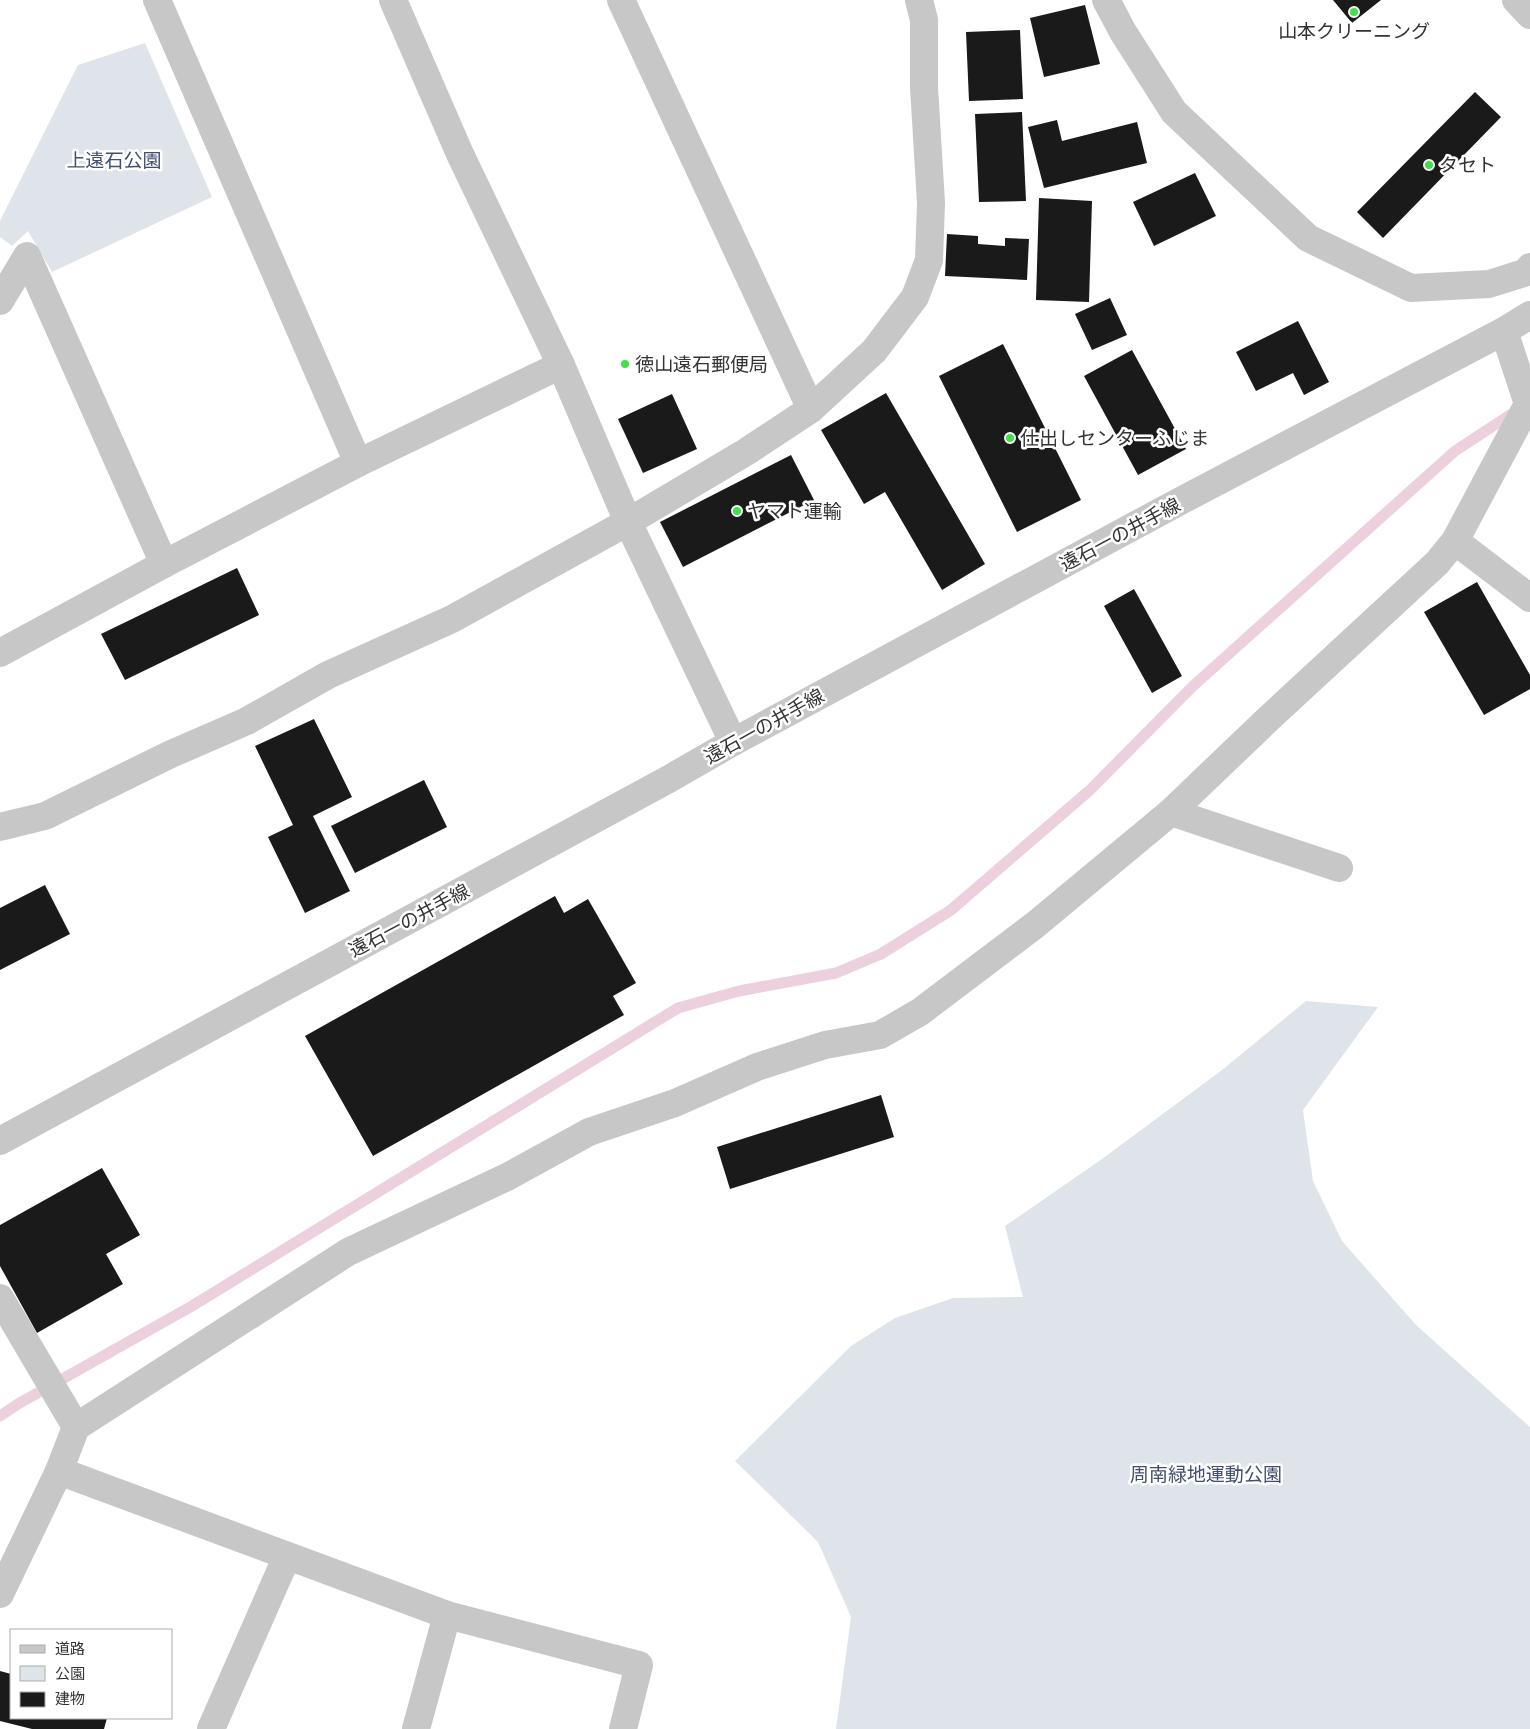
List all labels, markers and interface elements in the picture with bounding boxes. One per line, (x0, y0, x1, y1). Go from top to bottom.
marker: 山本クリーニング (1348, 6, 1360, 18)
place label: 山本クリーニング (1278, 22, 1430, 42)
park label: 上遠石公園 (66, 151, 162, 171)
place label: タセト (1439, 156, 1496, 176)
marker: タセト (1423, 159, 1435, 171)
place label: 徳山遠石郵便局 (635, 354, 768, 375)
marker: 徳山遠石郵便局 (619, 358, 631, 370)
place label: 仕出しセンターふじま (1020, 429, 1209, 449)
marker: 仕出しセンターふじま (1004, 432, 1016, 444)
street label: 遠石一の井手線 (1057, 495, 1184, 575)
place label: ヤマト運輸 (747, 501, 842, 522)
marker: ヤマト運輸 (731, 505, 743, 517)
street label: 遠石一の井手線 (701, 686, 828, 768)
street label: 遠石一の井手線 (346, 881, 473, 961)
park label: 周南緑地運動公園 (1130, 1465, 1282, 1485)
legend (10, 1629, 172, 1719)
text: 道路 (55, 1641, 85, 1657)
text: 公園 (55, 1666, 85, 1682)
text: 建物 (55, 1691, 85, 1707)

